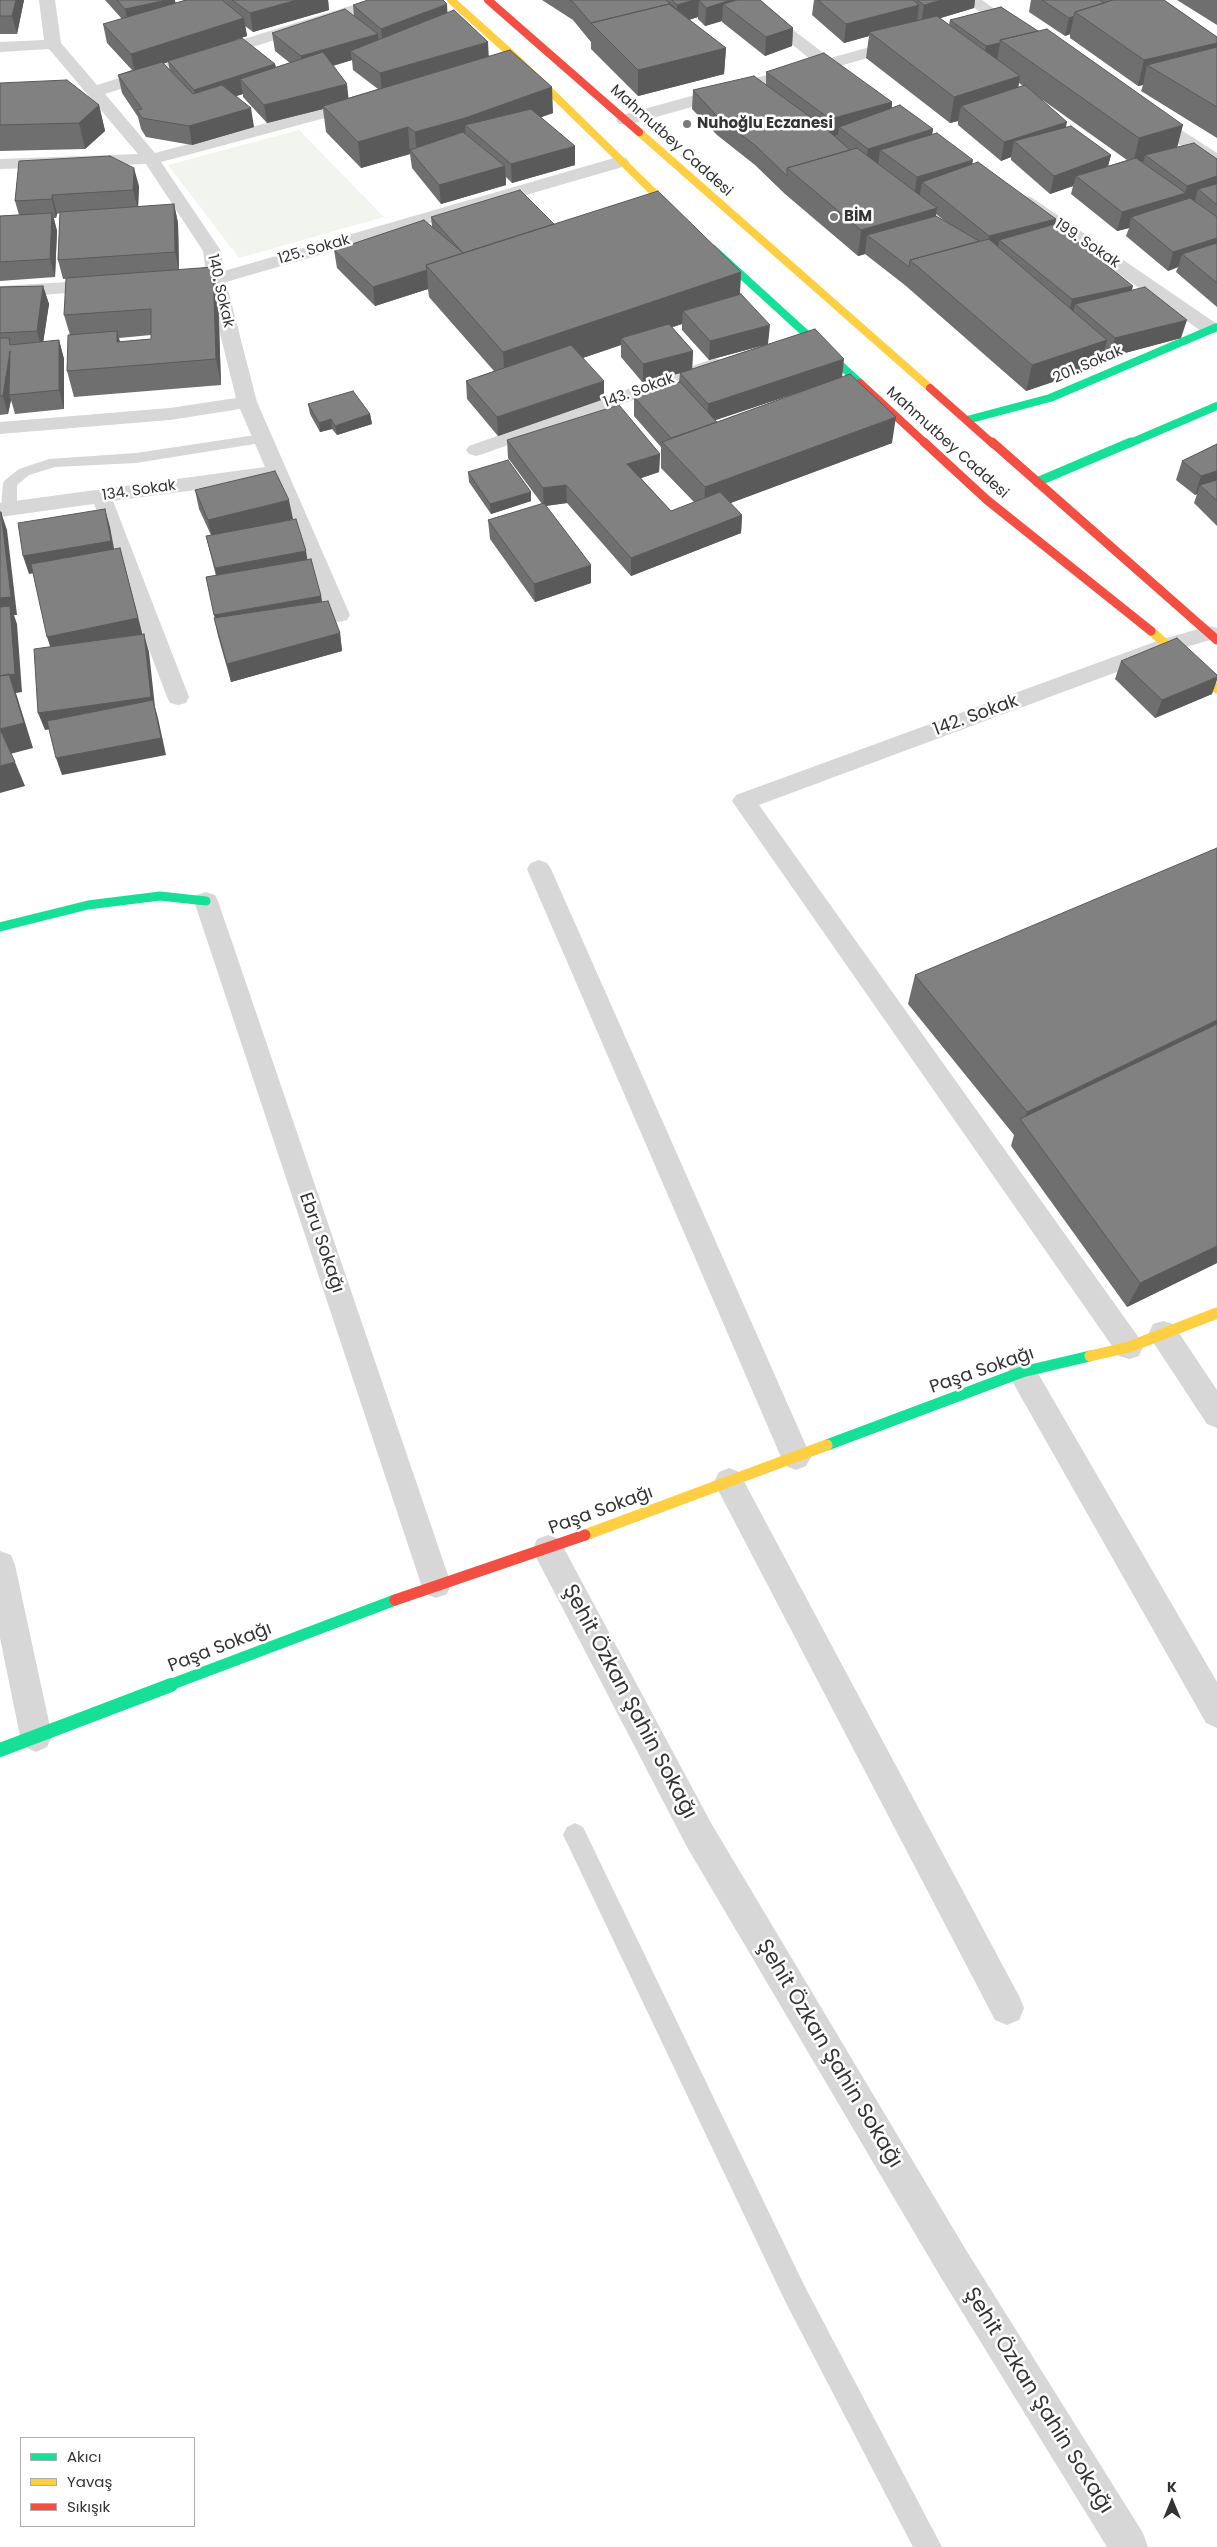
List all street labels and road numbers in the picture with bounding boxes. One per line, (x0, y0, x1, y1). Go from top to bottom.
street label: Mahmutbey Caddesi (606, 81, 736, 201)
street label: 199. Sokak (1051, 216, 1123, 272)
street label: 125. Sokak (276, 231, 352, 269)
street label: 140. Sokak (203, 253, 237, 329)
street label: 201. Sokak (1050, 342, 1126, 388)
street label: 143. Sokak (601, 370, 677, 412)
street label: Mahmutbey Caddesi (882, 383, 1012, 503)
street label: 134. Sokak (101, 477, 177, 505)
street label: 142. Sokak (931, 691, 1021, 741)
street label: Ebru Sokağı (294, 1190, 348, 1296)
street label: Paşa Sokağı (927, 1343, 1037, 1399)
street label: Paşa Sokağı (546, 1482, 656, 1540)
street label: Şehit Özkan Şahin Sokağı (556, 1581, 702, 1823)
street label: Paşa Sokağı (165, 1618, 275, 1678)
street label: Şehit Özkan Şahin Sokağı (751, 1935, 907, 2173)
street label: Şehit Özkan Şahin Sokağı (958, 2283, 1118, 2519)

